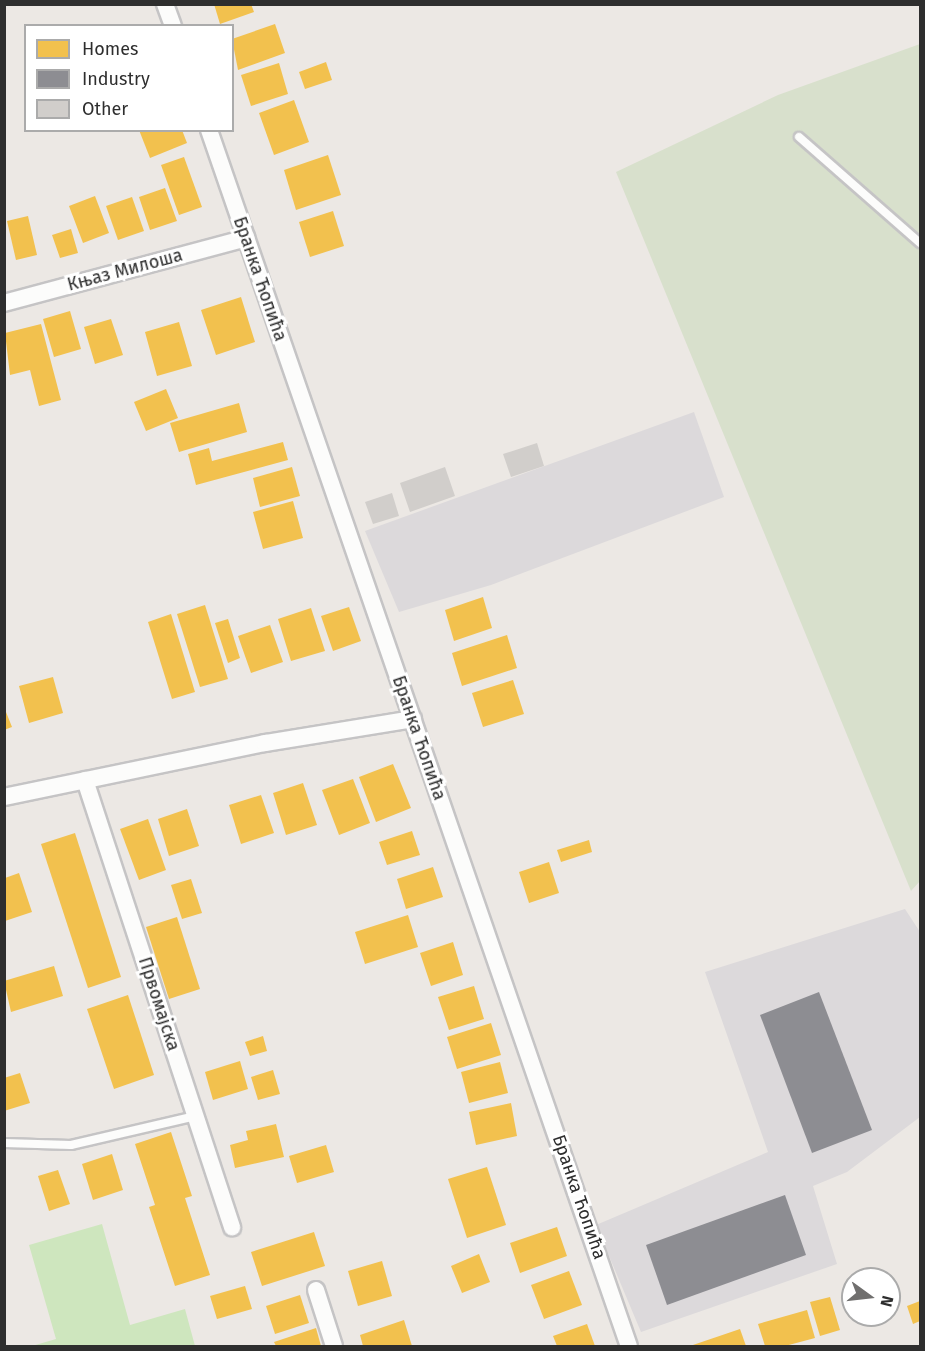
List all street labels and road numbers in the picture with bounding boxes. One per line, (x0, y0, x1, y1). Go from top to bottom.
street label: Бранка Ћопића (229, 214, 291, 344)
street label: Књаз Милоша (65, 244, 185, 296)
street label: Бранка Ћопића (388, 673, 450, 803)
street label: Првомајска (134, 954, 184, 1054)
street label: Бранка Ћопића (548, 1132, 610, 1262)

